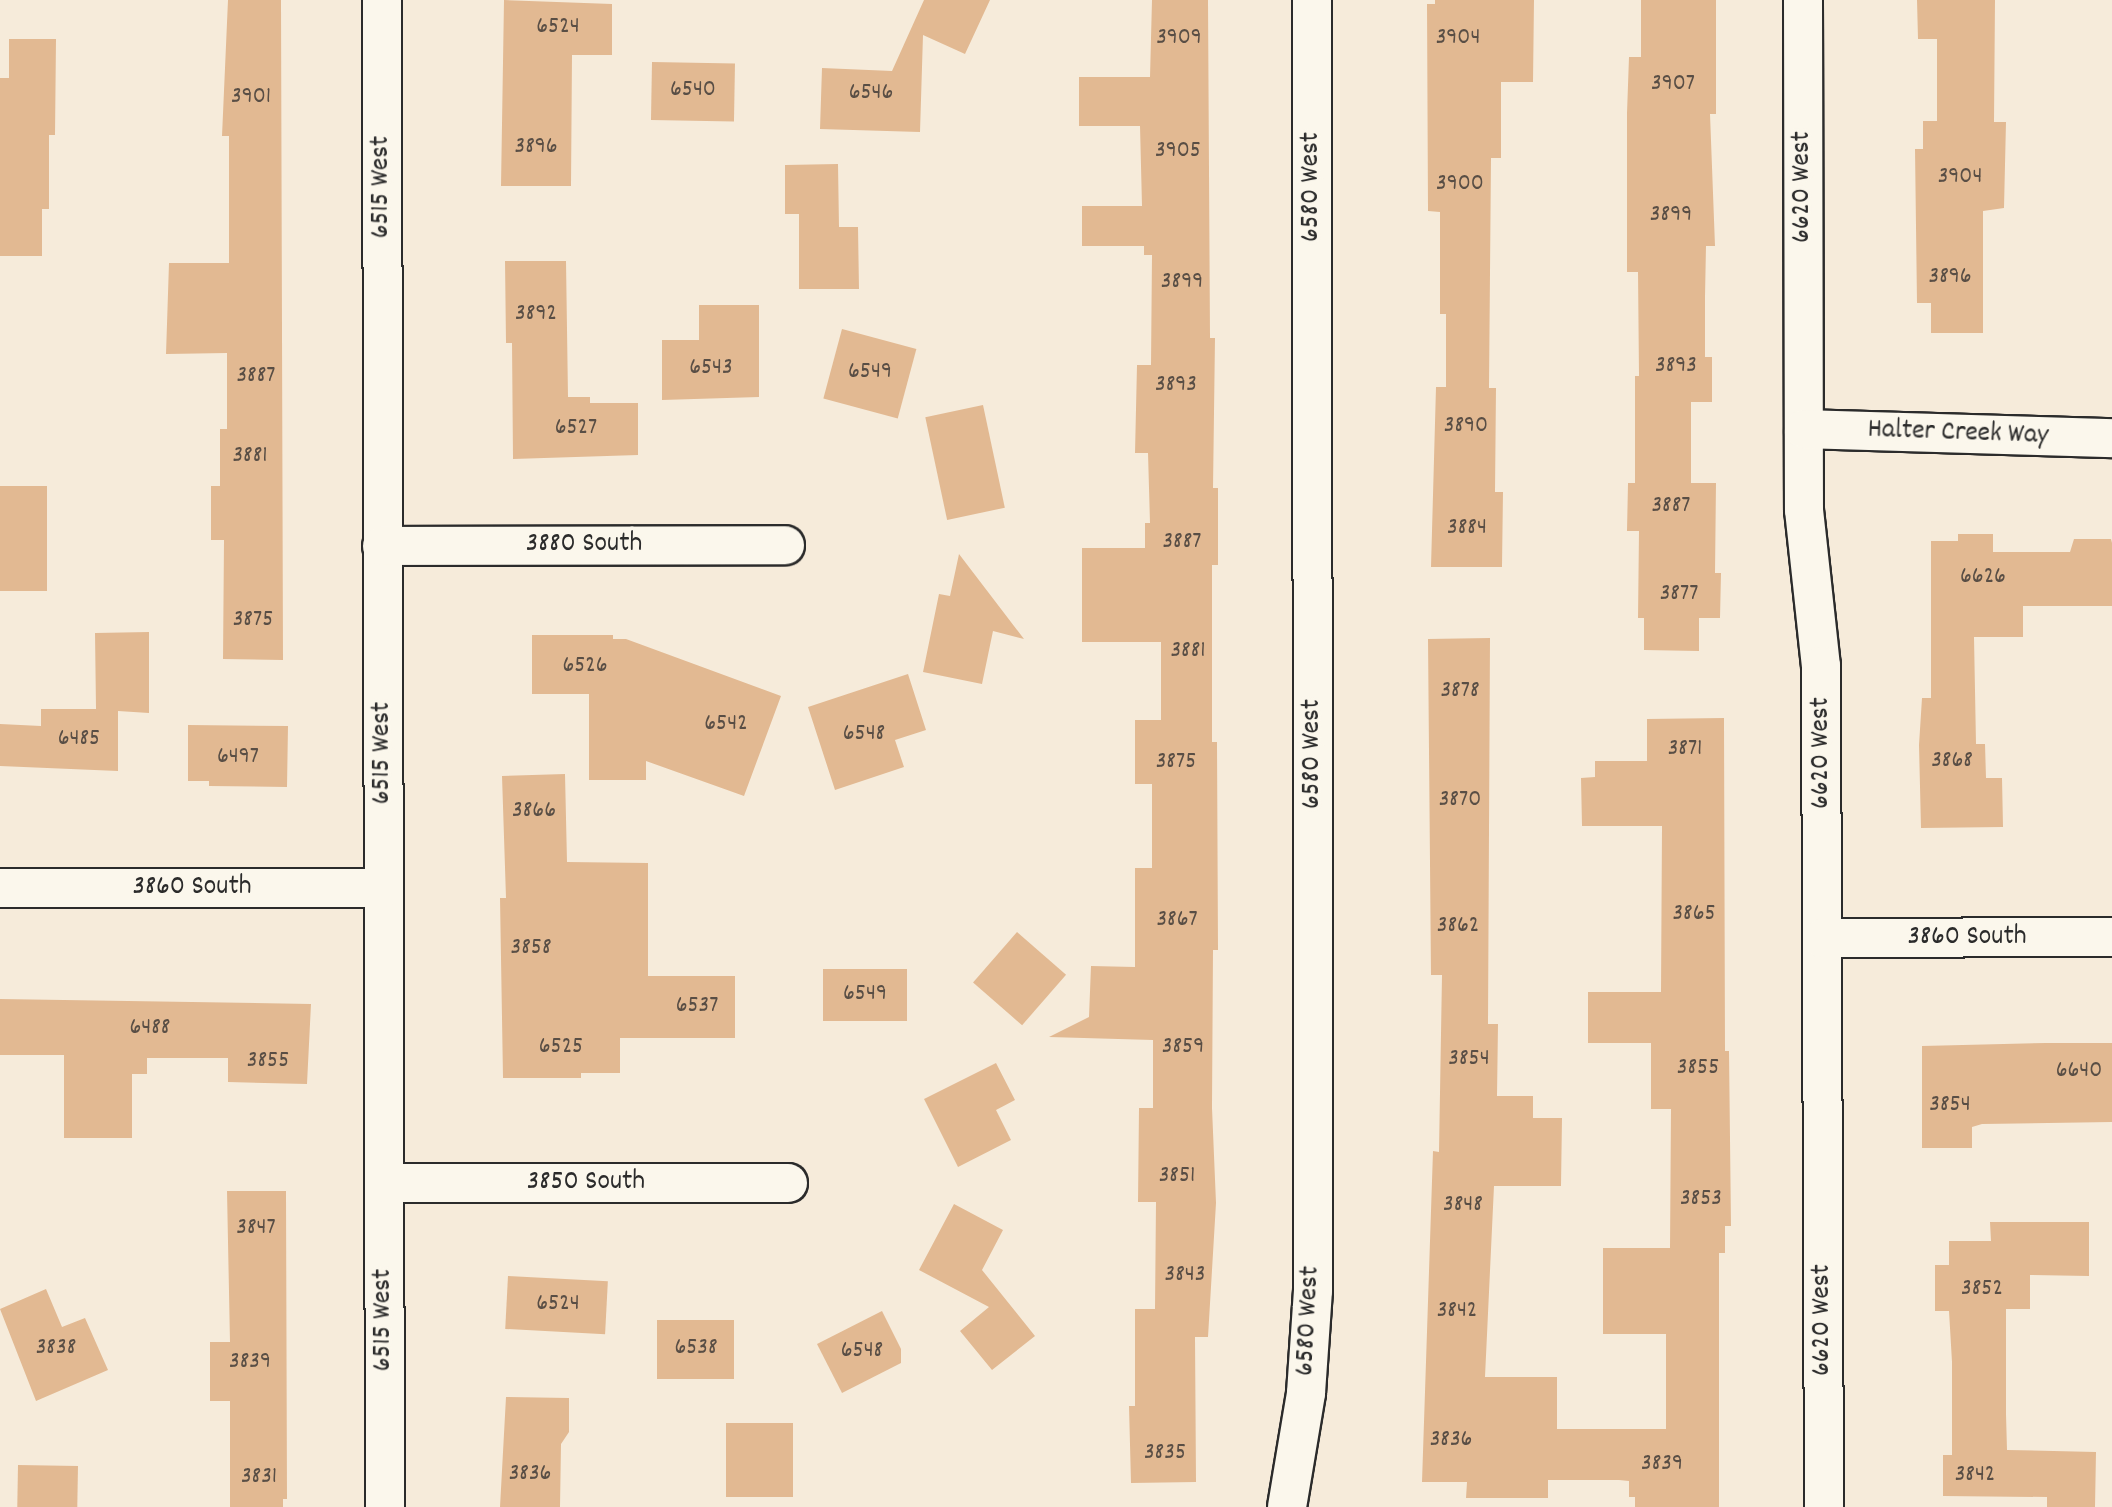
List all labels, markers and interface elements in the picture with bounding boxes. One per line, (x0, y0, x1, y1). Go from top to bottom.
house number: 6524 (536, 14, 580, 42)
house number: 3909 (1156, 25, 1202, 53)
house number: 3904 (1436, 25, 1480, 53)
house number: 3907 (1651, 71, 1695, 99)
house number: 6540 (670, 77, 716, 105)
house number: 6546 (849, 80, 893, 108)
house number: 3901 (231, 84, 271, 112)
street label: 6620 West (1786, 131, 1820, 243)
street label: 6580 West (1295, 132, 1329, 242)
house number: 3896 (514, 134, 558, 162)
street label: 6515 West (365, 136, 399, 238)
house number: 3905 (1155, 138, 1201, 166)
house number: 3904 (1938, 164, 1982, 192)
house number: 3900 (1436, 171, 1484, 199)
house number: 3899 (1650, 202, 1692, 230)
house number: 3896 (1928, 264, 1972, 292)
house number: 3899 (1161, 269, 1203, 297)
house number: 3892 (515, 301, 557, 329)
house number: 3893 (1655, 353, 1697, 381)
house number: 6543 (689, 355, 733, 383)
house number: 6549 (848, 359, 892, 387)
house number: 3887 (236, 363, 276, 391)
house number: 3893 (1155, 372, 1197, 400)
house number: 3890 (1444, 413, 1488, 441)
street label: Halter Creek Way (1867, 414, 2049, 454)
house number: 6527 (555, 415, 597, 443)
house number: 3881 (232, 443, 268, 471)
house number: 3887 (1651, 493, 1691, 521)
house number: 3884 (1447, 515, 1487, 543)
street label: 3880 South (526, 528, 642, 562)
house number: 3887 (1162, 529, 1202, 557)
house number: 6626 (1960, 564, 2006, 592)
house number: 3877 (1660, 581, 1698, 609)
house number: 3875 (233, 607, 273, 635)
house number: 3881 (1170, 638, 1206, 666)
house number: 6526 (562, 653, 608, 681)
house number: 3878 (1440, 678, 1480, 706)
street label: 6620 West (1805, 697, 1839, 809)
street label: 6580 West (1296, 699, 1330, 809)
street label: 6515 West (366, 702, 400, 804)
house number: 6542 (704, 711, 748, 739)
house number: 6548 (843, 721, 885, 749)
house number: 6485 (58, 726, 100, 754)
house number: 3871 (1668, 736, 1702, 764)
house number: 6497 (217, 744, 259, 772)
house number: 3868 (1931, 748, 1973, 776)
house number: 3875 (1156, 749, 1196, 777)
house number: 3870 (1439, 787, 1481, 815)
house number: 3866 (512, 798, 556, 826)
street label: 3860 South (132, 871, 252, 905)
house number: 3865 (1672, 901, 1716, 929)
house number: 3867 (1156, 907, 1198, 935)
house number: 3862 (1437, 913, 1479, 941)
street label: 3860 South (1907, 921, 2027, 955)
house number: 3858 (510, 935, 552, 963)
house number: 6549 (843, 981, 887, 1009)
house number: 6537 (676, 993, 718, 1021)
house number: 6488 (130, 1015, 170, 1043)
house number: 6525 (539, 1034, 583, 1062)
house number: 3859 (1162, 1034, 1204, 1062)
house number: 3854 (1448, 1046, 1490, 1074)
house number: 3855 (247, 1048, 289, 1076)
house number: 3855 (1677, 1055, 1719, 1083)
house number: 6640 (2056, 1058, 2102, 1086)
house number: 3854 (1929, 1092, 1971, 1120)
house number: 3851 (1159, 1163, 1195, 1191)
street label: 3850 South (527, 1166, 645, 1200)
house number: 3853 (1680, 1186, 1722, 1214)
house number: 3848 (1443, 1192, 1483, 1220)
house number: 3847 (236, 1215, 276, 1243)
house number: 3843 (1165, 1262, 1205, 1290)
street label: 6620 West (1806, 1264, 1840, 1376)
street label: 6580 West (1289, 1265, 1329, 1377)
street label: 6515 West (367, 1269, 401, 1371)
house number: 3852 (1961, 1276, 2003, 1304)
house number: 6524 (536, 1291, 580, 1319)
house number: 3842 (1437, 1298, 1477, 1326)
house number: 3838 (36, 1335, 76, 1363)
house number: 6538 (674, 1335, 718, 1363)
house number: 6548 (841, 1338, 883, 1366)
house number: 3839 (229, 1349, 271, 1377)
house number: 3836 (1430, 1427, 1472, 1455)
house number: 3835 (1144, 1440, 1186, 1468)
house number: 3839 (1641, 1451, 1683, 1479)
house number: 3836 (509, 1461, 551, 1489)
house number: 3842 (1955, 1462, 1995, 1490)
house number: 3831 (241, 1464, 277, 1492)

